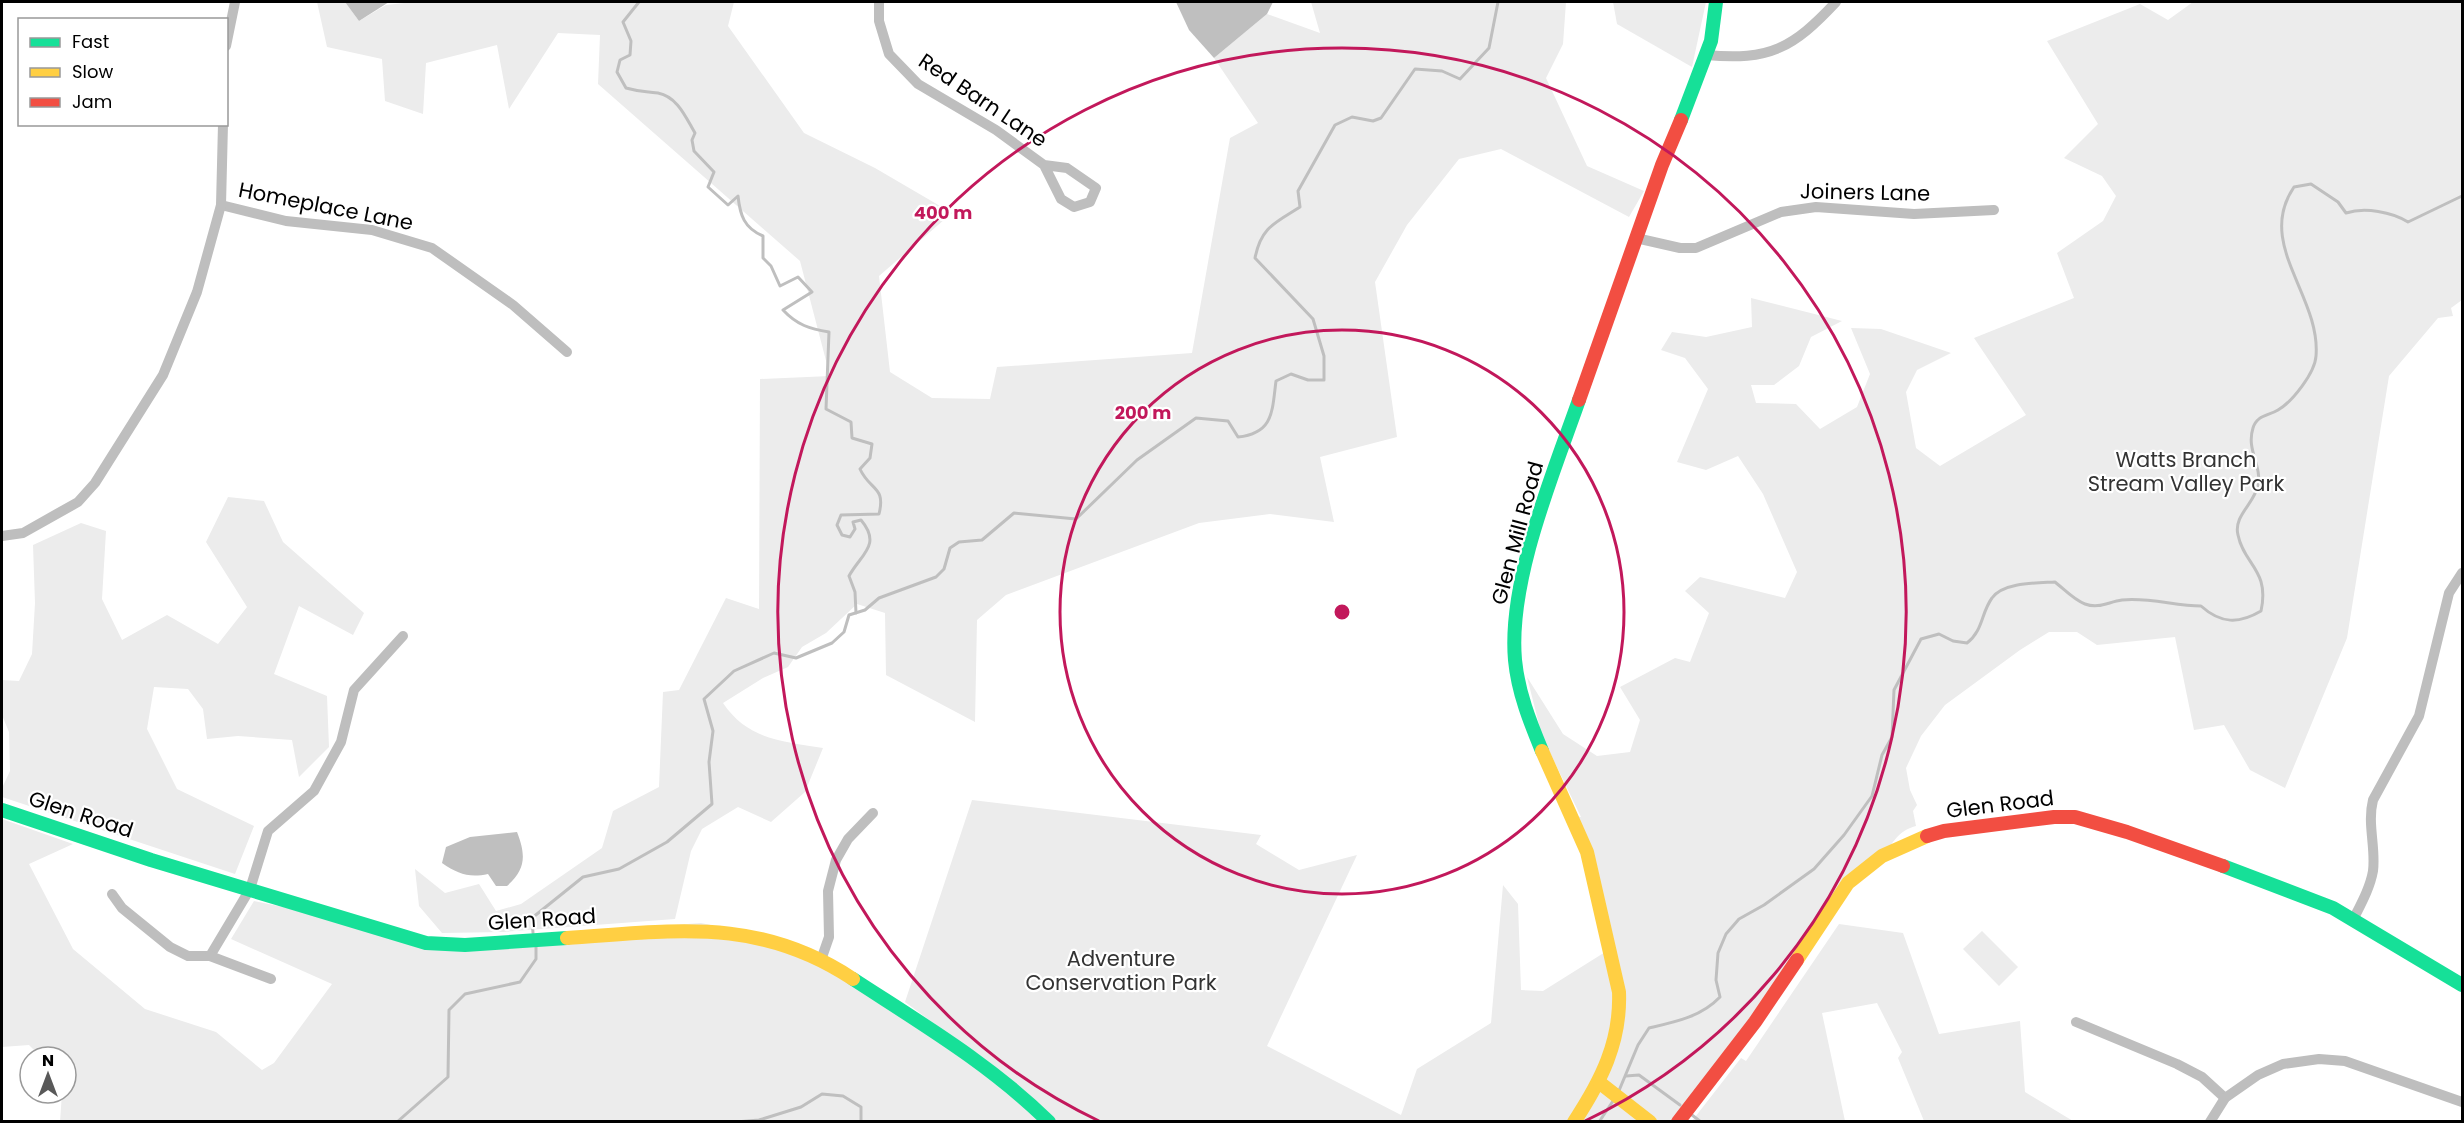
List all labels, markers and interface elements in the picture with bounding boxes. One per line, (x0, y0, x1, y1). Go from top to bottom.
legend (18, 18, 228, 126)
text: Fast (72, 29, 109, 54)
street label: Red Barn Lane (913, 46, 1053, 154)
text: Slow (72, 59, 114, 84)
text: Jam (72, 89, 112, 114)
street label: Homeplace Lane (236, 175, 416, 237)
street label: Joiners Lane (1800, 176, 1930, 208)
text: 400 m (914, 200, 972, 225)
text: 200 m (1115, 400, 1171, 425)
park label: Watts Branch Stream Valley Park (2088, 445, 2284, 498)
street label: Glen Mill Road (1484, 458, 1550, 608)
centre of rings (1332, 602, 1352, 622)
street label: Glen Road (25, 783, 137, 845)
street label: Glen Road (1945, 783, 2055, 825)
street label: Glen Road (487, 901, 597, 937)
park label: Adventure Conservation Park (1025, 944, 1217, 997)
north arrow (18, 1045, 78, 1105)
text: N (42, 1049, 54, 1072)

